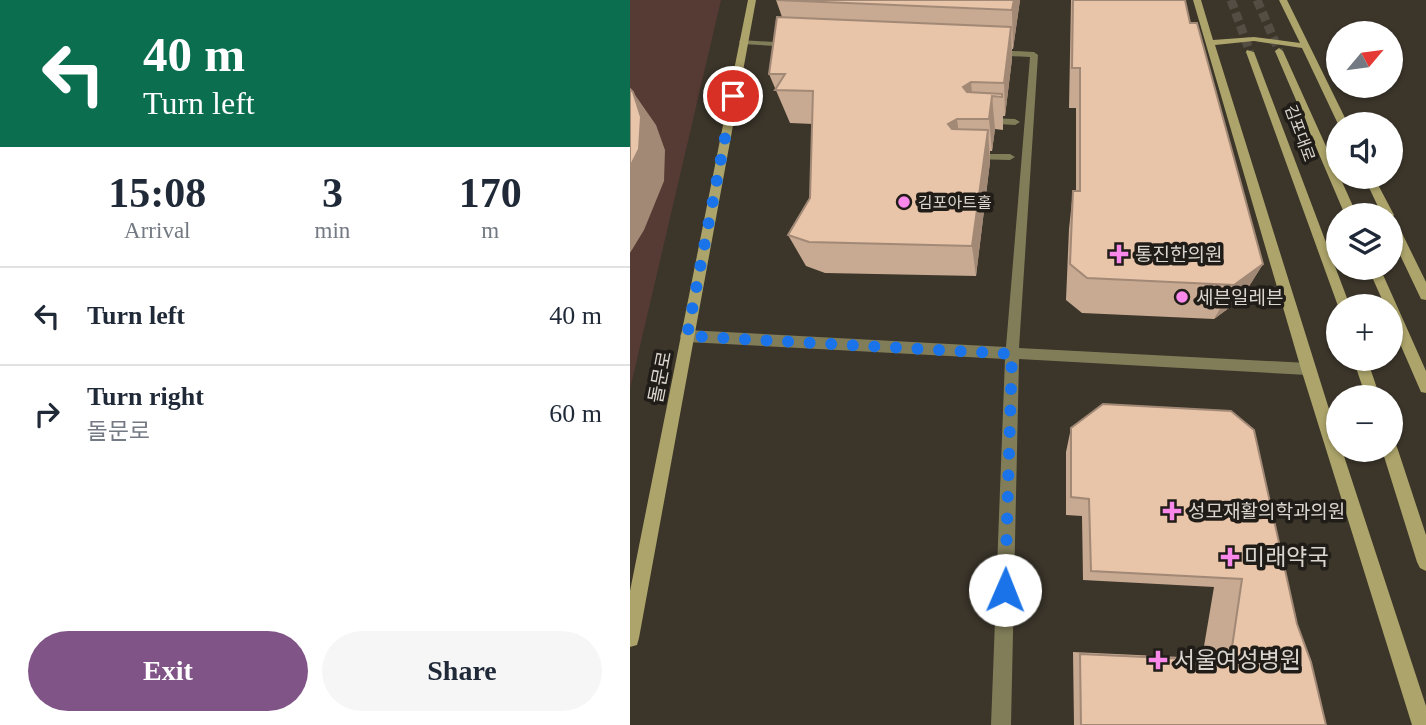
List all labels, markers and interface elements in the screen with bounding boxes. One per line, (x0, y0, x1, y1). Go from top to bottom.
north arrow (1326, 21, 1404, 98)
map controls (1326, 21, 1403, 462)
text: 40 m (143, 27, 245, 82)
icon: left (28, 28, 119, 119)
pin (703, 66, 763, 126)
icon: arrive (714, 77, 752, 115)
text: Turn left (143, 85, 255, 121)
street label: 김포대로 (1282, 102, 1318, 164)
button: sound (1326, 112, 1403, 189)
text: 15:08 (108, 170, 206, 216)
text: 3 (322, 170, 343, 216)
text: 170 (459, 170, 522, 216)
marker: 김포아트홀 (896, 194, 912, 210)
place label: 김포아트홀 (918, 194, 992, 211)
button: layers (1326, 203, 1403, 280)
text: Arrival (124, 218, 191, 243)
text: min (315, 218, 350, 243)
text: m (481, 218, 499, 243)
marker: 통진한의원 (1109, 244, 1129, 264)
place label: 통진한의원 (1135, 244, 1222, 265)
place label: 세븐일레븐 (1196, 287, 1283, 308)
marker: 세븐일레븐 (1174, 289, 1190, 305)
button: + (1326, 294, 1403, 371)
icon: left (28, 297, 66, 335)
text: Turn left (87, 301, 185, 330)
text: 40 m (549, 301, 602, 330)
street label: 돌문로 (645, 349, 675, 405)
text: Turn right (87, 382, 204, 411)
button: − (1326, 385, 1403, 462)
icon: right (28, 395, 66, 433)
text: 60 m (549, 399, 602, 428)
text: 돌문로 (87, 419, 150, 444)
marker: 성모재활의학과의원 (1162, 501, 1182, 521)
place label: 성모재활의학과의원 (1188, 501, 1345, 522)
place label: 미래약국 (1244, 545, 1329, 570)
marker: 미래약국 (1222, 549, 1238, 565)
position arrow (968, 553, 1042, 627)
button: Exit (28, 631, 308, 711)
button: Share (322, 631, 602, 711)
place label: 서울여성병원 (1174, 648, 1301, 673)
marker: 서울여성병원 (1148, 650, 1168, 670)

